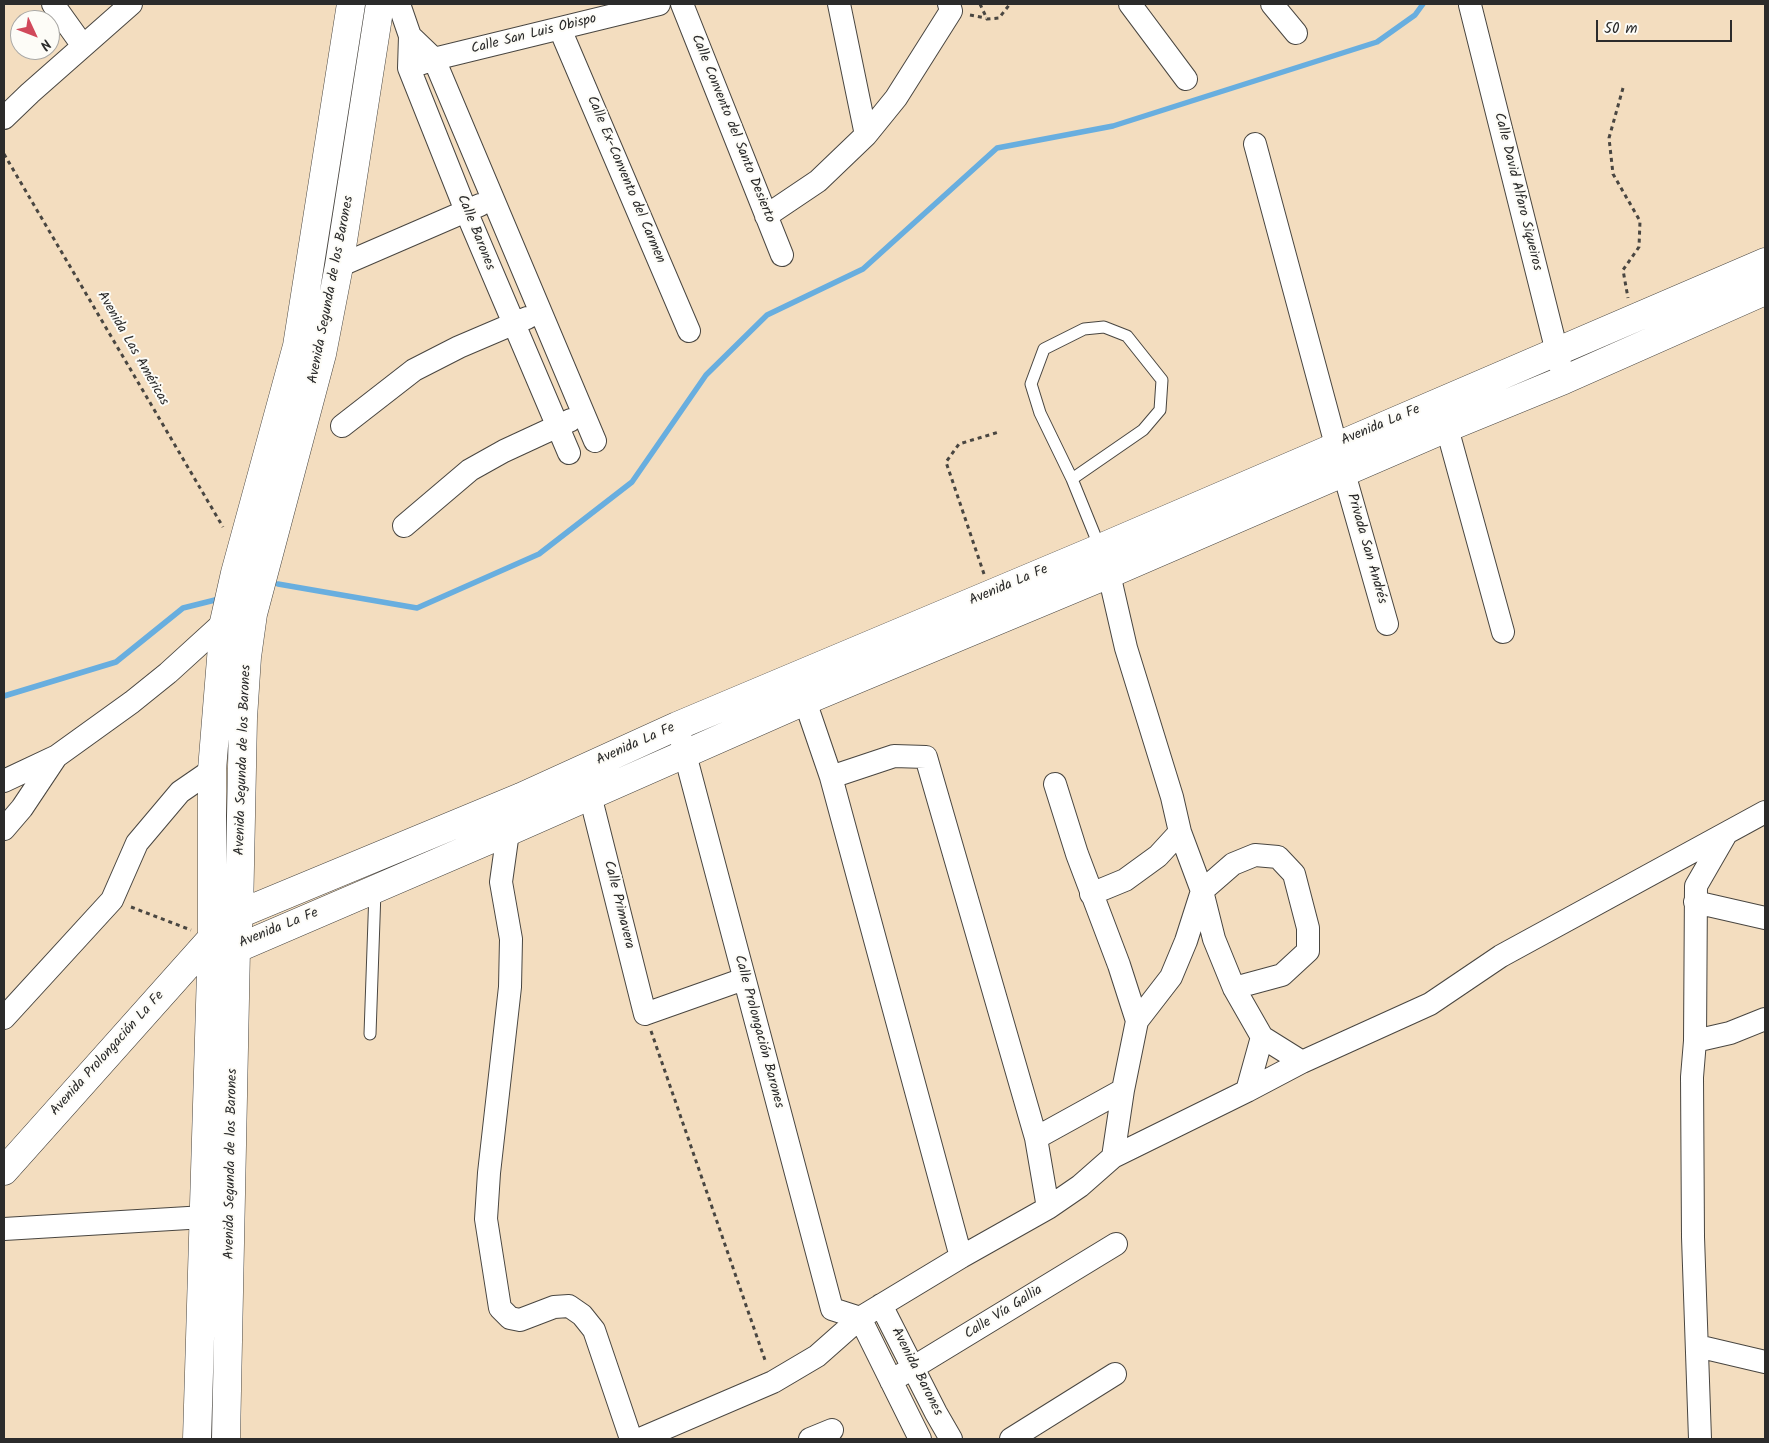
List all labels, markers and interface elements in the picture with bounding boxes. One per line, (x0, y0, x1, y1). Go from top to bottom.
north arrow (10, 10, 60, 60)
scale bar (1599, 10, 1735, 42)
street label: Calle San Luis Obispo (470, 11, 598, 59)
text: 50 m (1604, 17, 1638, 41)
street label: Calle Convento del Santo Desierto (686, 32, 778, 226)
text: N (34, 34, 56, 55)
street label: Calle Ex-Convento del Carmen (582, 94, 668, 266)
street label: Calle David Alfaro Siqueiros (1489, 111, 1545, 273)
street label: Calle Barones (452, 193, 498, 273)
street label: Avenida Segunda de los Barones (306, 195, 358, 385)
street label: Avenida Las Américas (92, 289, 172, 409)
street label: Avenida La Fe (1339, 402, 1423, 450)
street label: Privada San Andrés (1342, 492, 1390, 606)
street label: Avenida La Fe (967, 562, 1051, 610)
street label: Avenida Segunda de los Barones (232, 664, 256, 856)
street label: Avenida La Fe (594, 720, 678, 770)
street label: Calle Primavera (599, 859, 637, 951)
street label: Avenida La Fe (237, 905, 321, 953)
street label: Calle Prolongación Barones (729, 954, 787, 1110)
street label: Avenida Prolongación La Fe (48, 988, 168, 1120)
street label: Avenida Segunda de los Barones (222, 1068, 242, 1260)
street label: Calle Vía Gallia (962, 1282, 1046, 1344)
street label: Avenida Barones (887, 1325, 945, 1419)

